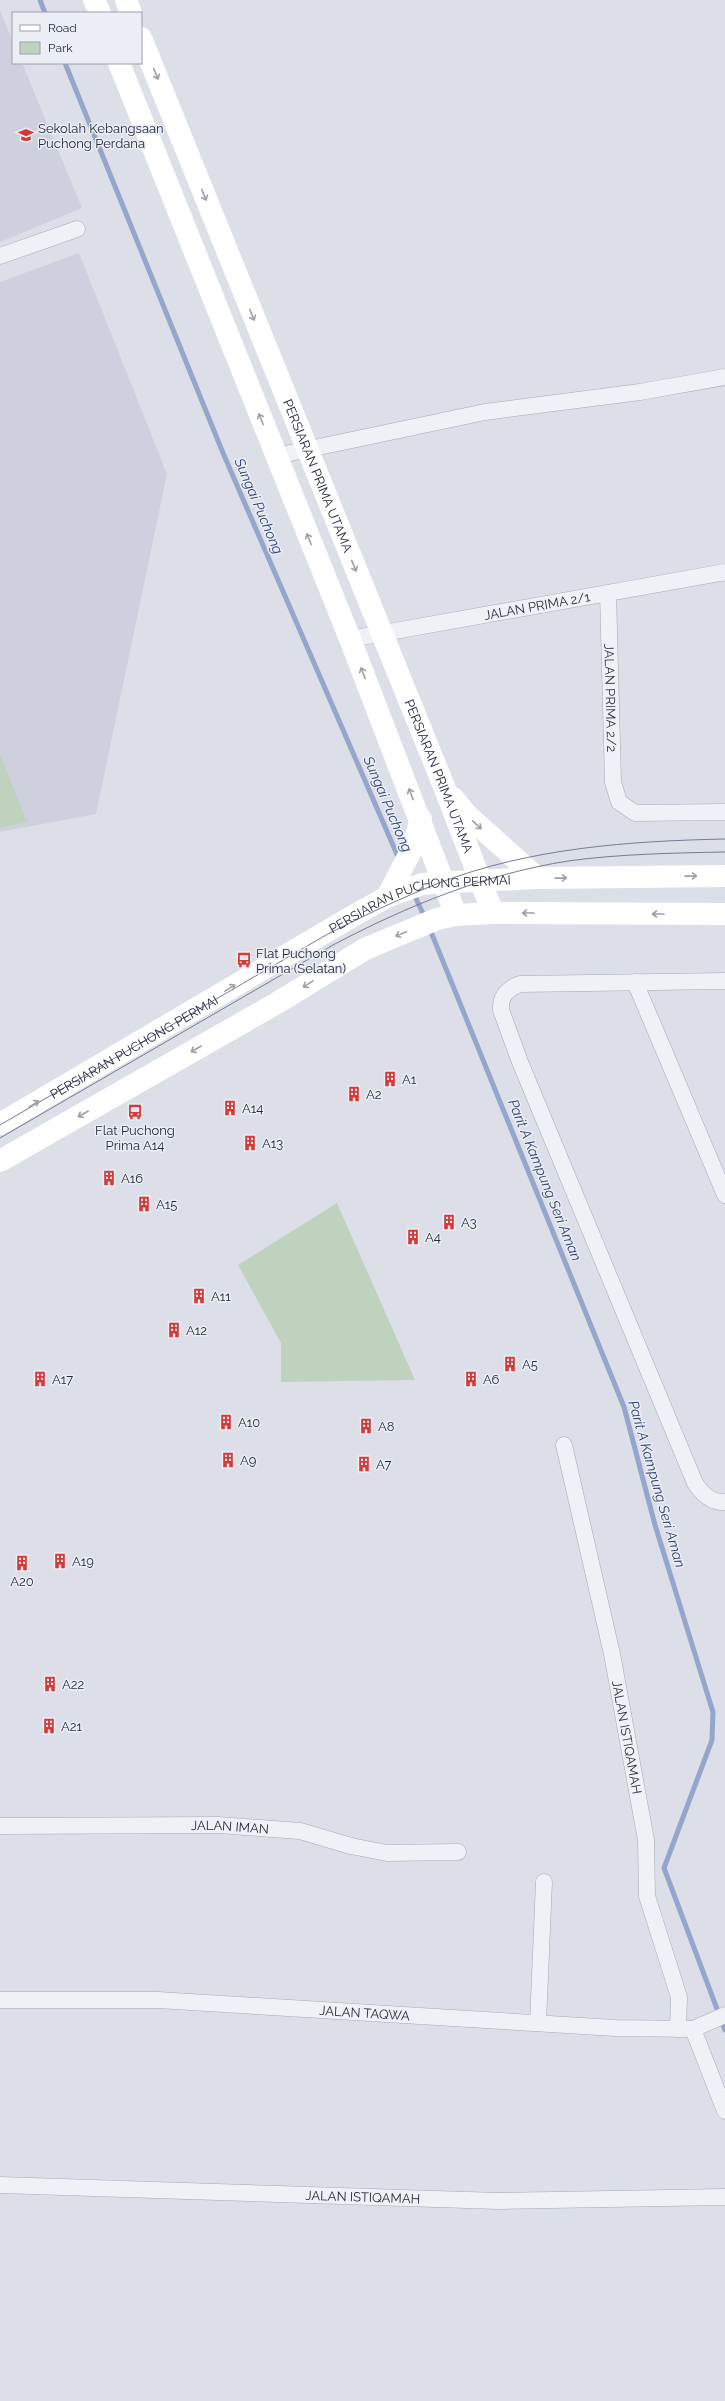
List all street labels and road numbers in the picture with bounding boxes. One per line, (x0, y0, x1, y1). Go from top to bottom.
street label: PERSIARAN PRIMA UTAMA (280, 397, 355, 555)
street label: JALAN PRIMA 2/1 (483, 589, 592, 623)
street label: JALAN PRIMA 2/2 (601, 643, 619, 753)
street label: PERSIARAN PRIMA UTAMA (402, 697, 476, 855)
street label: PERSIARAN PUCHONG PERMAI (326, 872, 511, 936)
street label: PERSIARAN PUCHONG PERMAI (47, 993, 221, 1102)
street label: JALAN ISTIQAMAH (609, 1679, 644, 1795)
street label: JALAN IMAN (191, 1818, 269, 1837)
street label: JALAN TAQWA (319, 2003, 411, 2023)
street label: JALAN ISTIQAMAH (305, 2188, 421, 2206)

